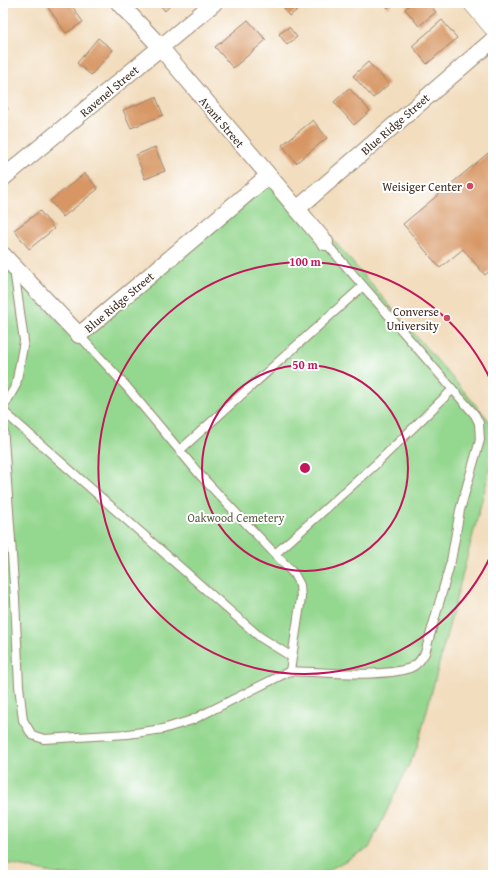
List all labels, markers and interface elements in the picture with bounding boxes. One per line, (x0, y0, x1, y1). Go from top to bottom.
street label: Ravenel Street (76, 61, 143, 121)
street label: Blue Ridge Street (357, 89, 434, 159)
street label: Avant Street (196, 93, 249, 152)
place label: Weisiger Center (382, 178, 462, 195)
marker: Weisiger Center (465, 181, 475, 191)
text: 100 m (289, 253, 322, 270)
street label: Blue Ridge Street (81, 267, 158, 336)
place label: Converse University (386, 303, 439, 334)
marker: Converse University (442, 313, 452, 323)
text: 50 m (292, 356, 318, 373)
centre of rings (298, 461, 312, 475)
park label: Oakwood Cemetery (187, 509, 285, 526)

